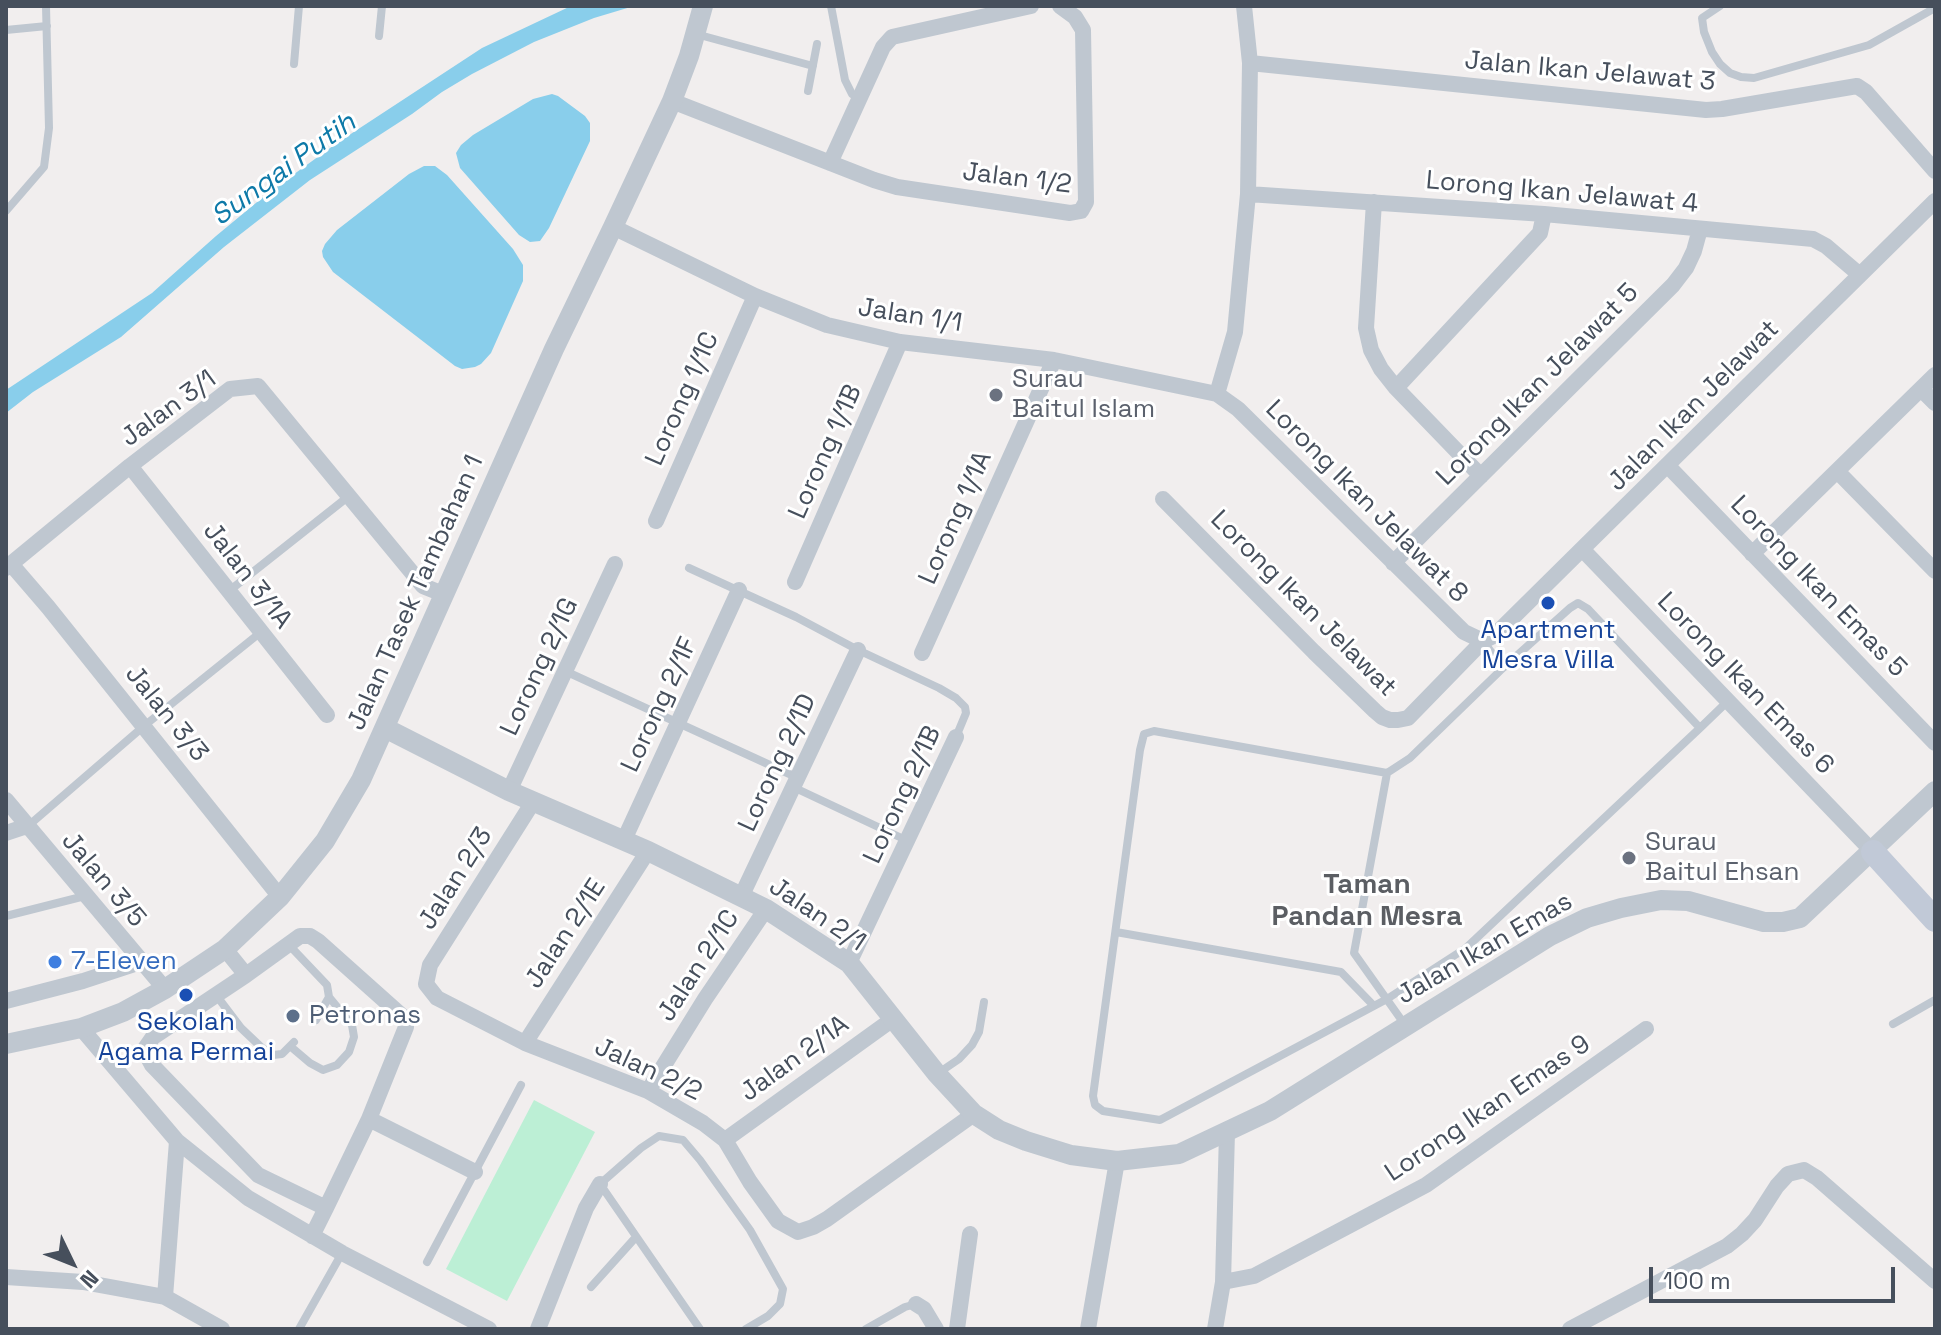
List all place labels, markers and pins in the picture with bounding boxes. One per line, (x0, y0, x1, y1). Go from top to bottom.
place label: Surau Baitul Islam (1012, 364, 1155, 426)
marker: Surau Baitul Islam (987, 386, 1005, 404)
marker: Apartment Mesra Villa (1539, 594, 1557, 612)
place label: Apartment Mesra Villa (1480, 615, 1616, 676)
place label: Surau Baitul Ehsan (1645, 827, 1799, 888)
marker: Surau Baitul Ehsan (1620, 849, 1638, 867)
place label: 7-Eleven (71, 946, 177, 978)
marker: 7-Eleven (46, 953, 64, 971)
marker: Sekolah Agama Permai (177, 986, 195, 1004)
place label: Petronas (309, 1000, 421, 1032)
place label: Sekolah Agama Permai (98, 1007, 274, 1068)
marker: Petronas (284, 1007, 302, 1025)

